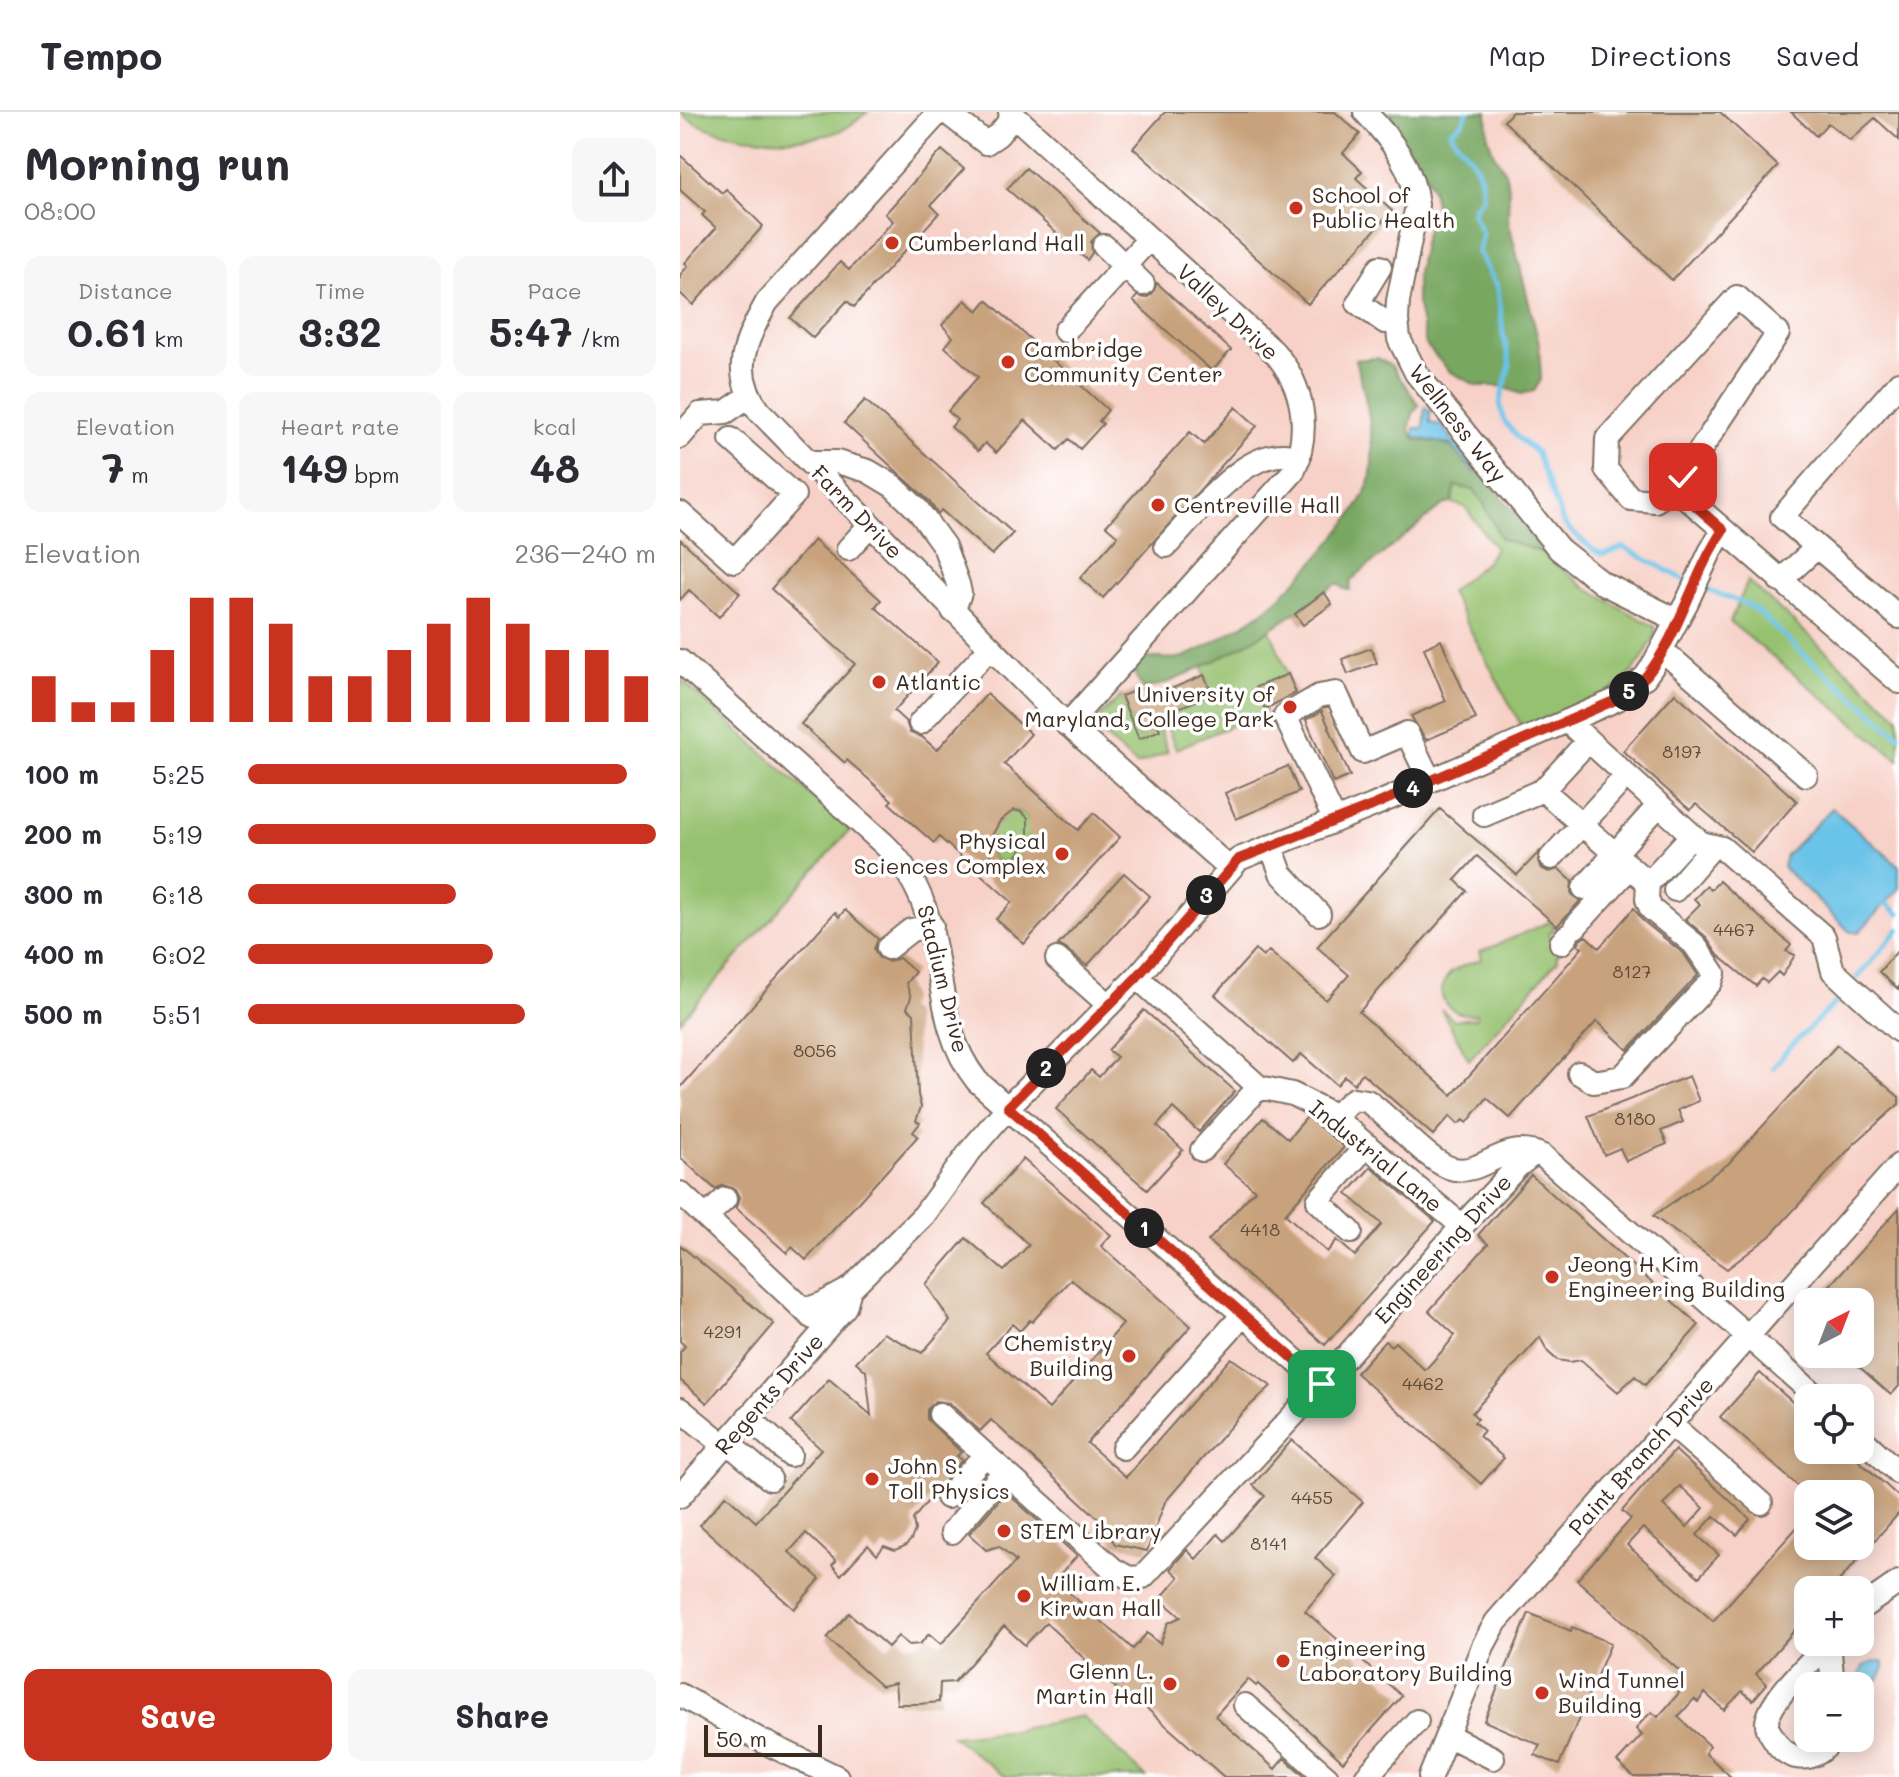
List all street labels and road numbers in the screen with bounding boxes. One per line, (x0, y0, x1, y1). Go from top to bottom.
street label: Valley Drive (1171, 257, 1285, 366)
street label: Wellness Way (1403, 358, 1514, 488)
street label: Farm Drive (805, 458, 909, 565)
street label: Stadium Drive (911, 902, 976, 1056)
street label: Industrial Lane (1304, 1093, 1449, 1218)
street label: Engineering Drive (1368, 1168, 1518, 1330)
street label: Regents Drive (708, 1327, 829, 1460)
street label: Paint Branch Drive (1562, 1370, 1720, 1541)

